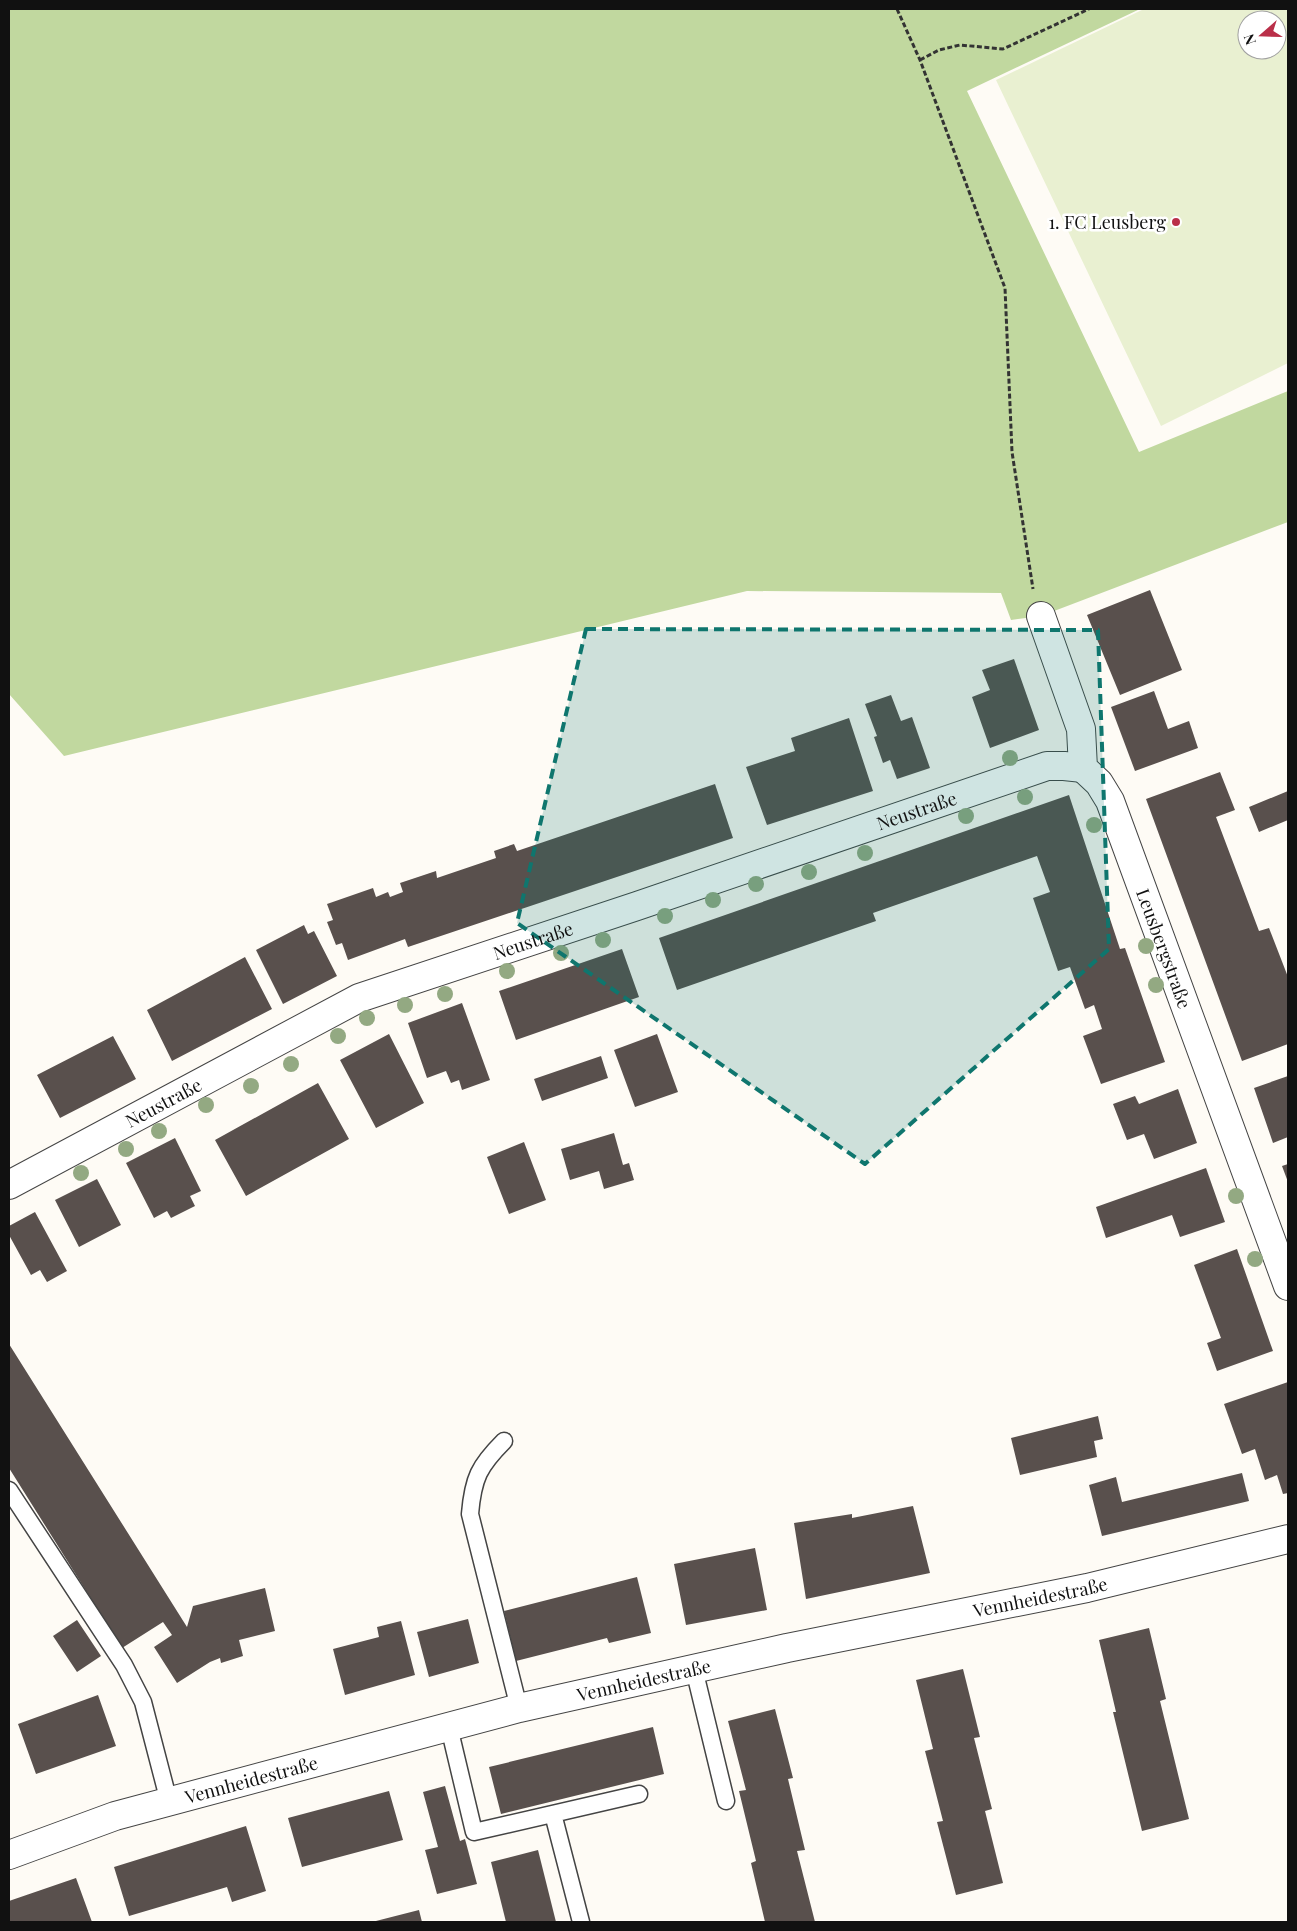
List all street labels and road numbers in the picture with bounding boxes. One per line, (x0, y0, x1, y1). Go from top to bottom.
street label: Neustraße (873, 786, 960, 835)
street label: Leusbergstraße (1131, 885, 1197, 1012)
street label: Neustraße (490, 916, 576, 965)
street label: Neustraße (121, 1072, 206, 1133)
street label: Vennheidestraße (970, 1571, 1110, 1623)
street label: Vennheidestraße (574, 1653, 713, 1707)
street label: Vennheidestraße (181, 1750, 320, 1809)

